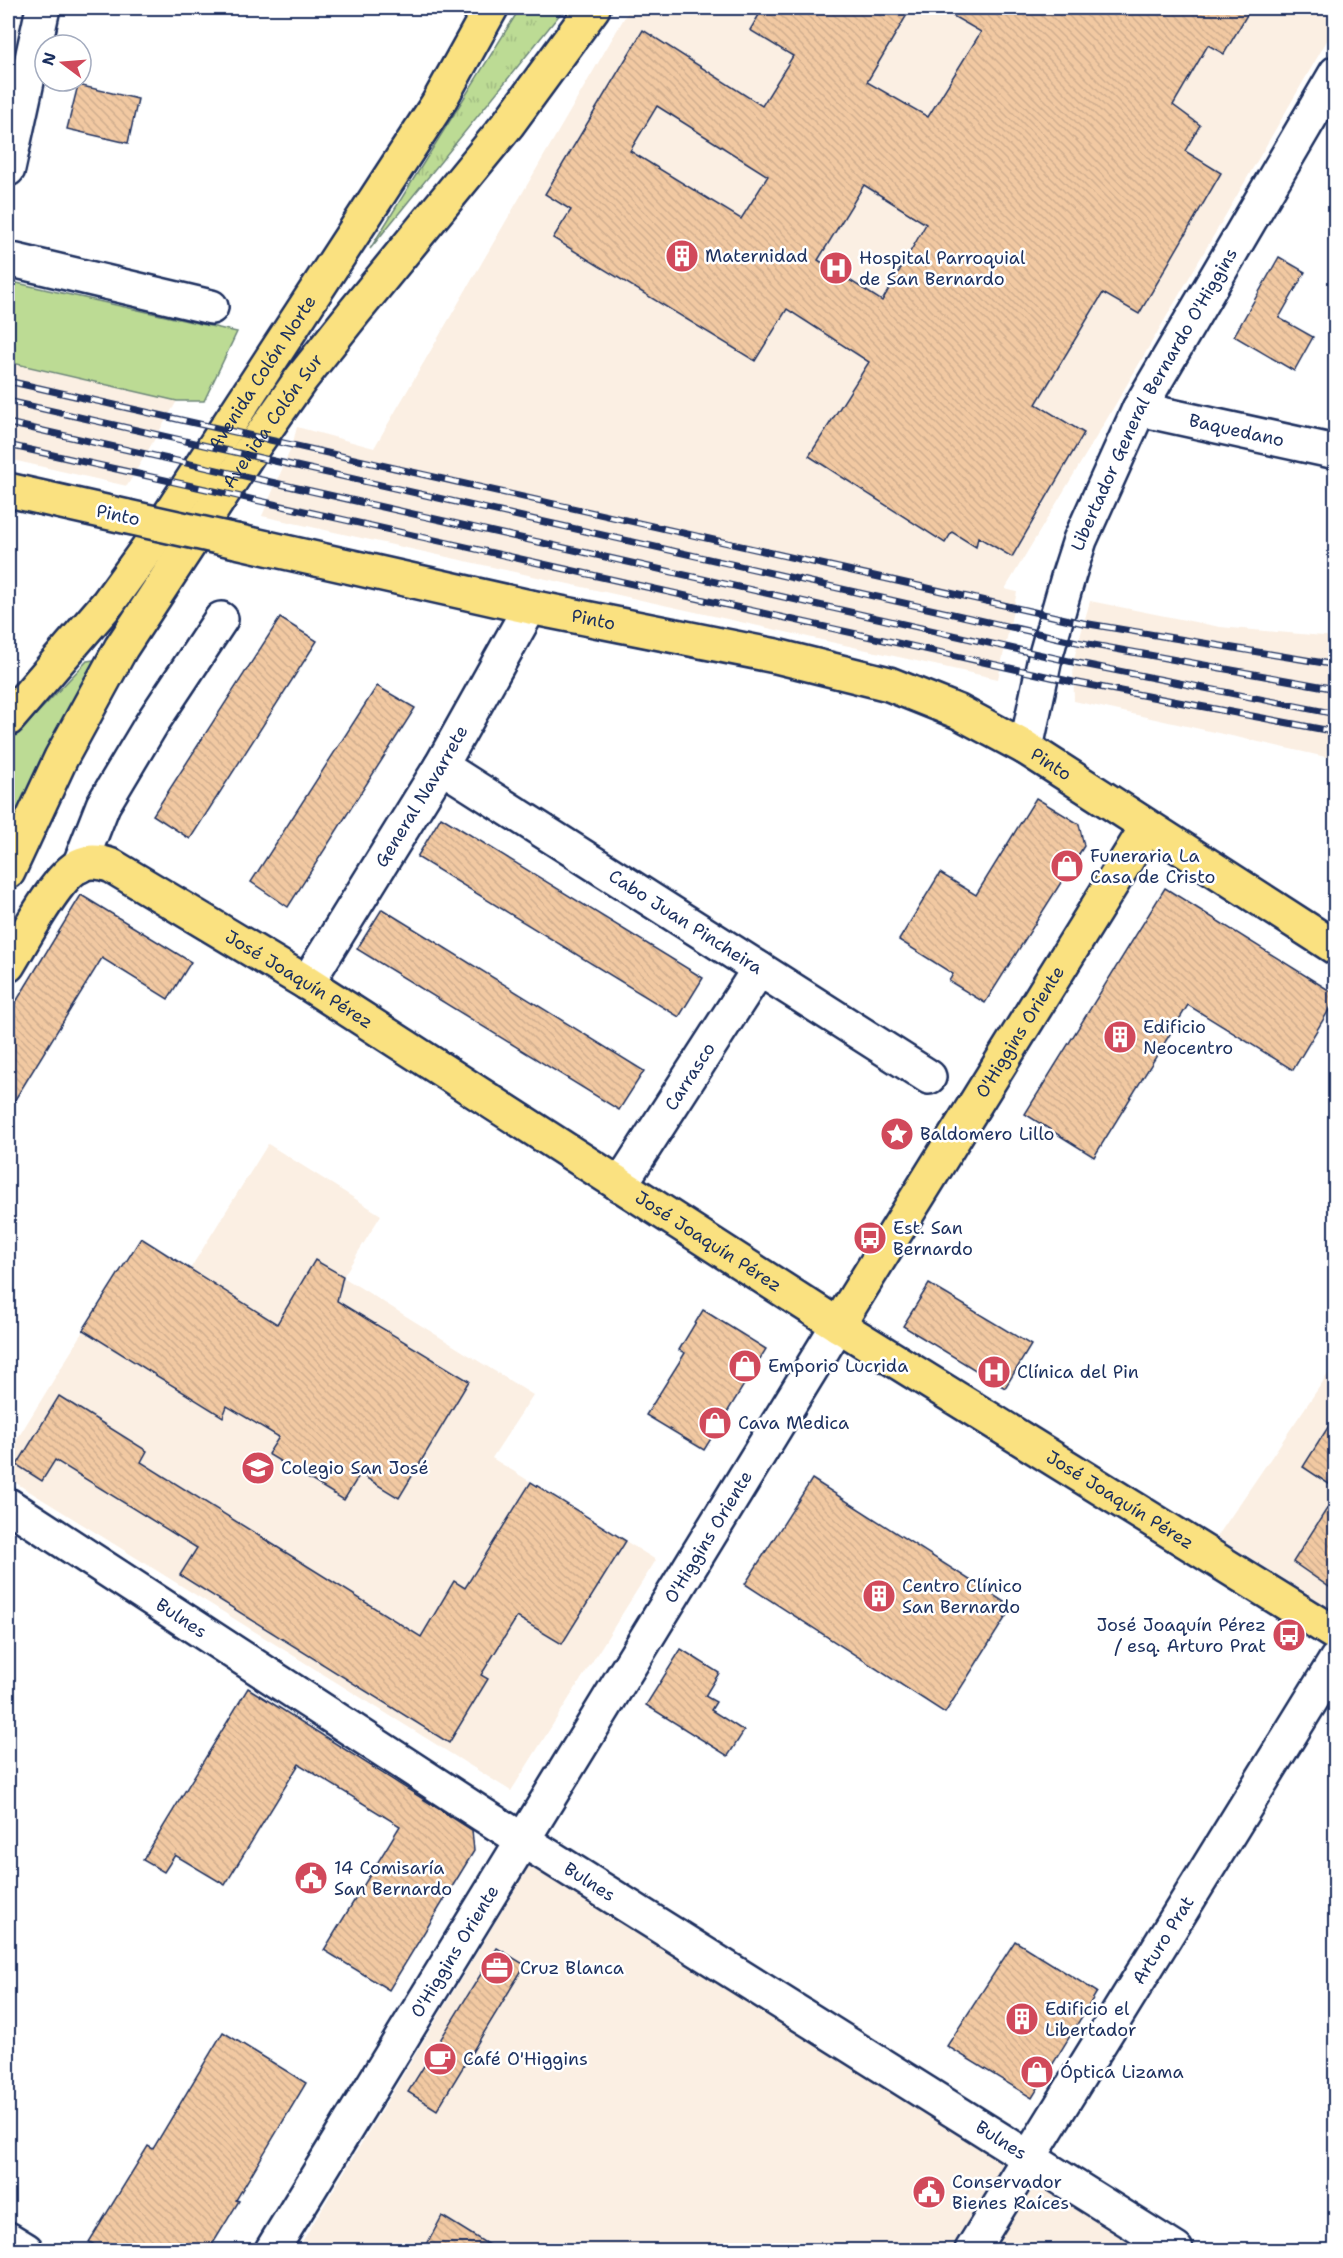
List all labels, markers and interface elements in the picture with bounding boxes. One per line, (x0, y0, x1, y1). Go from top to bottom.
north arrow (33, 33, 93, 93)
text: N (37, 50, 61, 68)
building icon: Maternidad (664, 238, 700, 274)
street label: Libertador General Bernardo O'Higgins (1065, 243, 1243, 554)
place label: Maternidad (705, 244, 808, 268)
place label: Hospital Parroquial de San Bernardo (859, 246, 1026, 291)
hospital icon: Hospital Parroquial de San Bernardo (818, 250, 854, 286)
street label: Avenida Colón Norte (203, 291, 322, 455)
street label: Avenida Colón Sur (217, 349, 329, 493)
street label: Baquedano (1187, 408, 1287, 452)
street label: Pinto (94, 499, 142, 531)
street label: Pinto (569, 604, 617, 636)
street label: General Navarrete (369, 721, 473, 872)
street label: Pinto (1026, 742, 1076, 786)
place label: Funeraria La Casa de Cristo (1090, 844, 1215, 889)
shop icon: Funeraria La Casa de Cristo (1049, 848, 1085, 884)
street label: Cabo Juan Pincheira (604, 864, 767, 980)
street label: José Joaquín Pérez (221, 925, 378, 1034)
street label: O'Higgins Oriente (970, 961, 1070, 1102)
place label: Edificio Neocentro (1143, 1015, 1233, 1060)
building icon: Edificio Neocentro (1102, 1019, 1138, 1055)
street label: Carrasco (659, 1038, 721, 1115)
place icon: Baldomero Lillo (879, 1116, 915, 1152)
place label: Baldomero Lillo (920, 1122, 1054, 1146)
street label: José Joaquín Pérez (631, 1185, 786, 1297)
place label: Est. San Bernardo (893, 1216, 973, 1261)
bus stop icon: Est. San Bernardo (852, 1220, 888, 1256)
shop icon: Emporio Lucrida (727, 1348, 763, 1384)
place label: Emporio Lucrida (768, 1354, 908, 1378)
hospital icon: Clínica del Pin (976, 1354, 1012, 1390)
place label: Clínica del Pin (1017, 1360, 1139, 1384)
shop icon: Cava Medica (697, 1405, 733, 1441)
place label: Cava Medica (738, 1411, 849, 1435)
street label: José Joaquín Pérez (1042, 1445, 1198, 1555)
school or university icon: Colegio San José (240, 1450, 276, 1486)
place label: Colegio San José (281, 1456, 429, 1480)
street label: O'Higgins Oriente (659, 1466, 758, 1608)
place label: Centro Clínico San Bernardo (902, 1574, 1022, 1619)
building icon: Centro Clínico San Bernardo (861, 1578, 897, 1614)
street label: Bulnes (151, 1593, 211, 1644)
place label: José Joaquín Pérez / esq. Arturo Prat (1097, 1613, 1266, 1658)
bus stop icon: José Joaquín Pérez / esq. Arturo Prat (1271, 1617, 1307, 1653)
place label: 14 Comisaría San Bernardo (334, 1856, 452, 1901)
street label: Bulnes (559, 1857, 620, 1907)
public building icon: 14 Comisaría San Bernardo (293, 1860, 329, 1896)
street label: O'Higgins Oriente (405, 1881, 504, 2022)
street label: Arturo Prat (1127, 1891, 1200, 1989)
office icon: Cruz Blanca (479, 1950, 515, 1986)
place label: Cruz Blanca (520, 1956, 624, 1980)
place label: Edificio el Libertador (1045, 1997, 1137, 2042)
building icon: Edificio el Libertador (1004, 2001, 1040, 2037)
cafe icon: Café O'Higgins (422, 2041, 458, 2077)
place label: Café O'Higgins (463, 2047, 588, 2071)
shop icon: Óptica Lizama (1019, 2054, 1055, 2090)
place label: Óptica Lizama (1060, 2060, 1184, 2084)
street label: Bulnes (971, 2115, 1031, 2165)
place label: Conservador Bienes Raíces (952, 2170, 1069, 2215)
public building icon: Conservador Bienes Raíces (911, 2174, 947, 2210)

